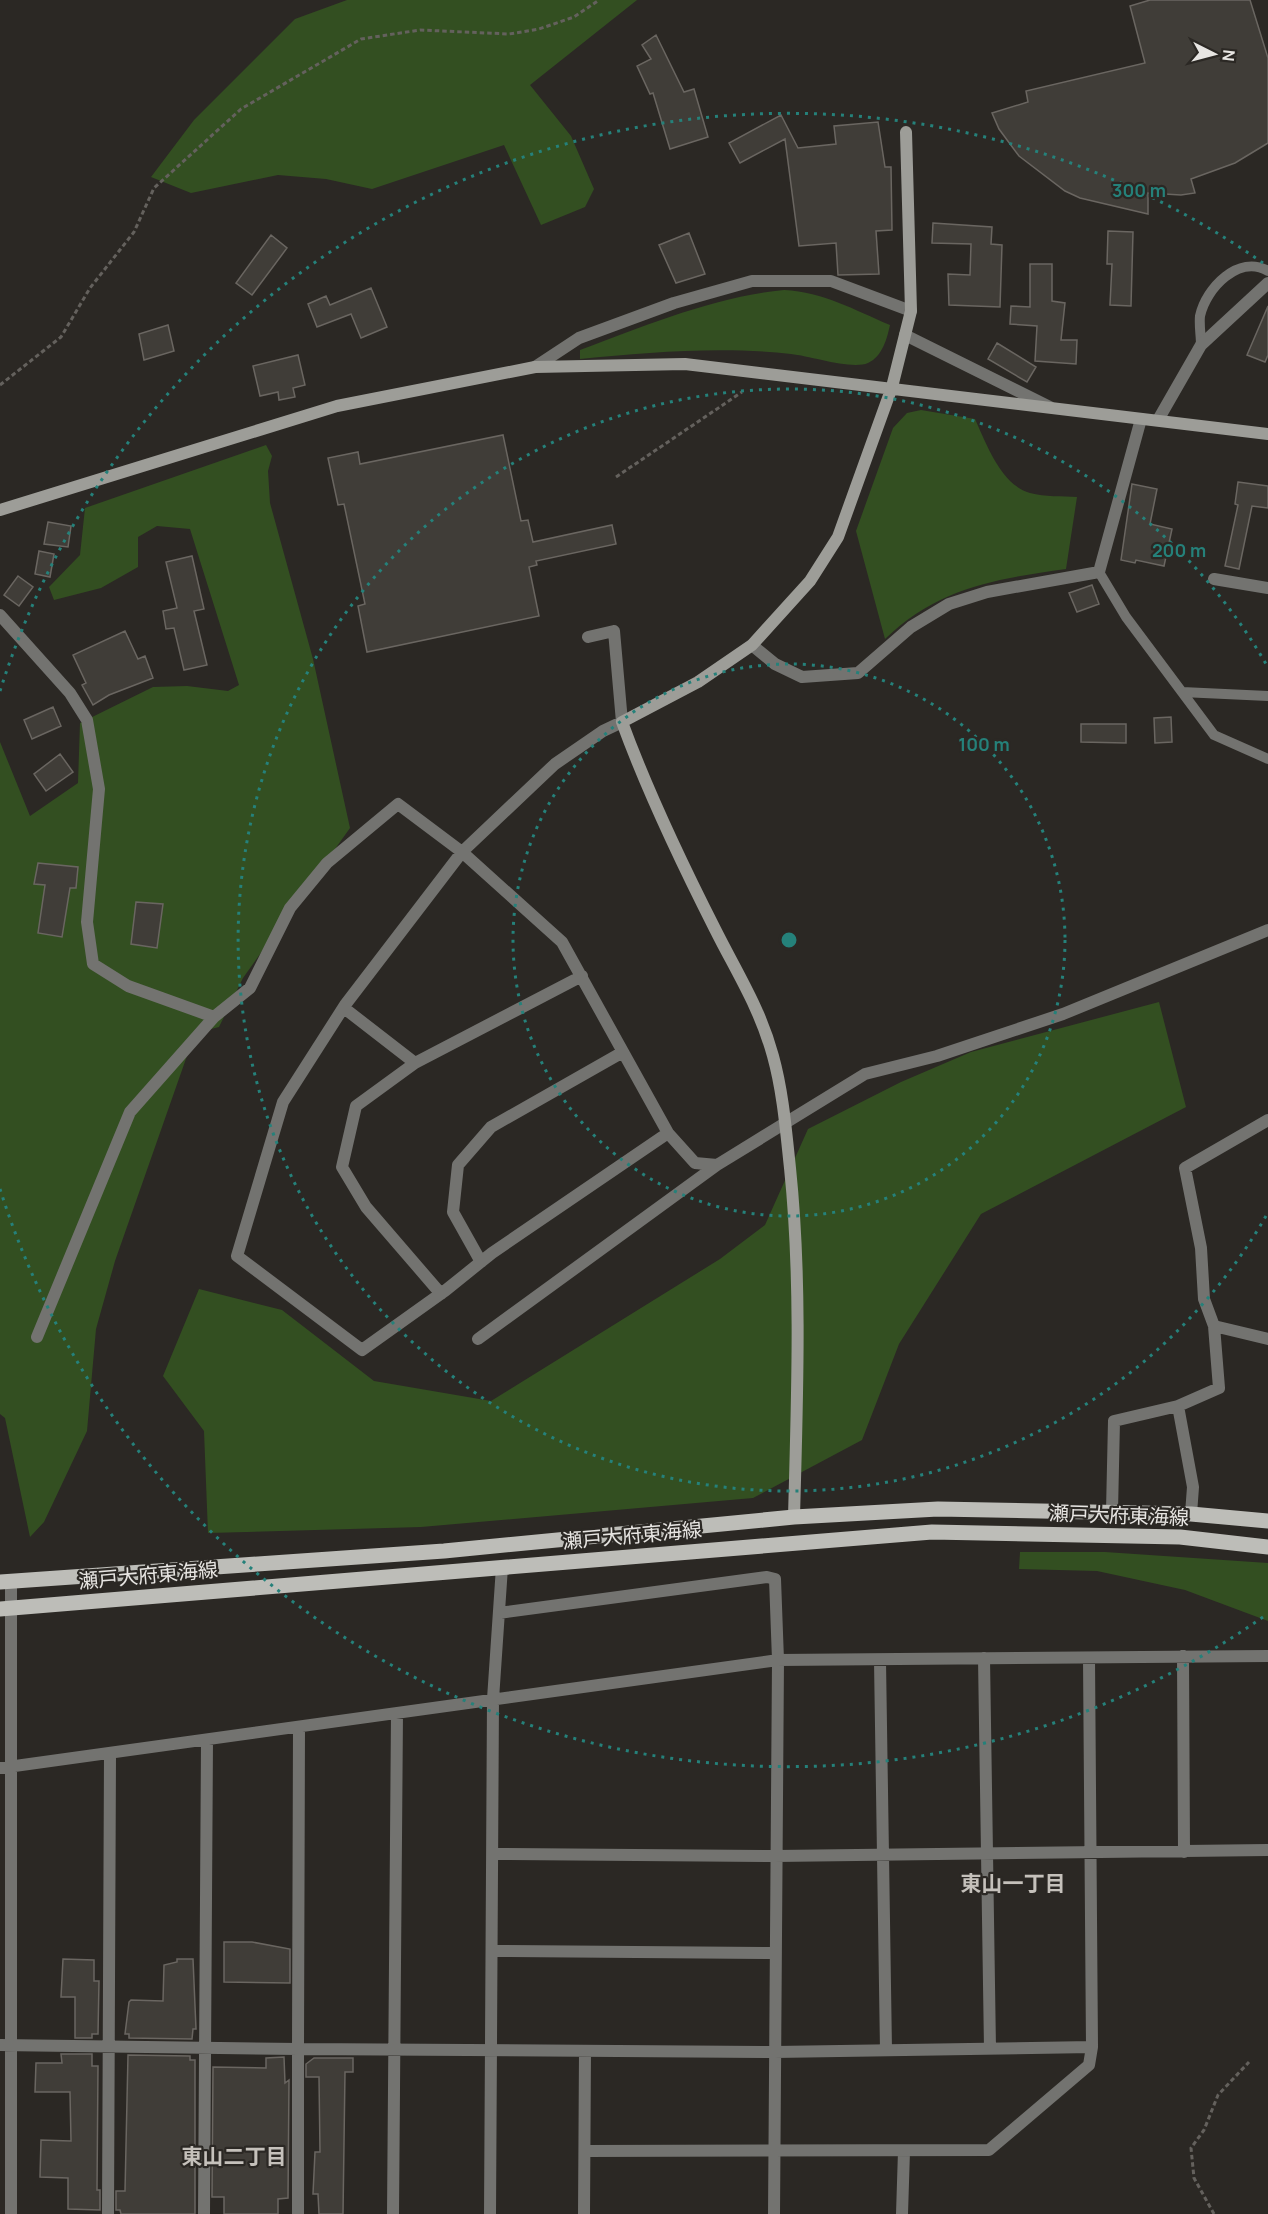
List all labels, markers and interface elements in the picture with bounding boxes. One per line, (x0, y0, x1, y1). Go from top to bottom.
north arrow (1184, 24, 1244, 84)
text: N (1217, 49, 1240, 62)
text: 300 m (1112, 178, 1166, 202)
text: 200 m (1152, 538, 1206, 562)
text: 100 m (958, 732, 1010, 756)
centre of rings (779, 930, 799, 950)
street label: 瀬戸大府東海線 (1049, 1499, 1189, 1531)
street label: 瀬戸大府東海線 (561, 1515, 703, 1555)
street label: 瀬戸大府東海線 (77, 1555, 219, 1595)
district label: 東山一丁目 (961, 1869, 1066, 1897)
district label: 東山二丁目 (182, 2142, 287, 2170)

